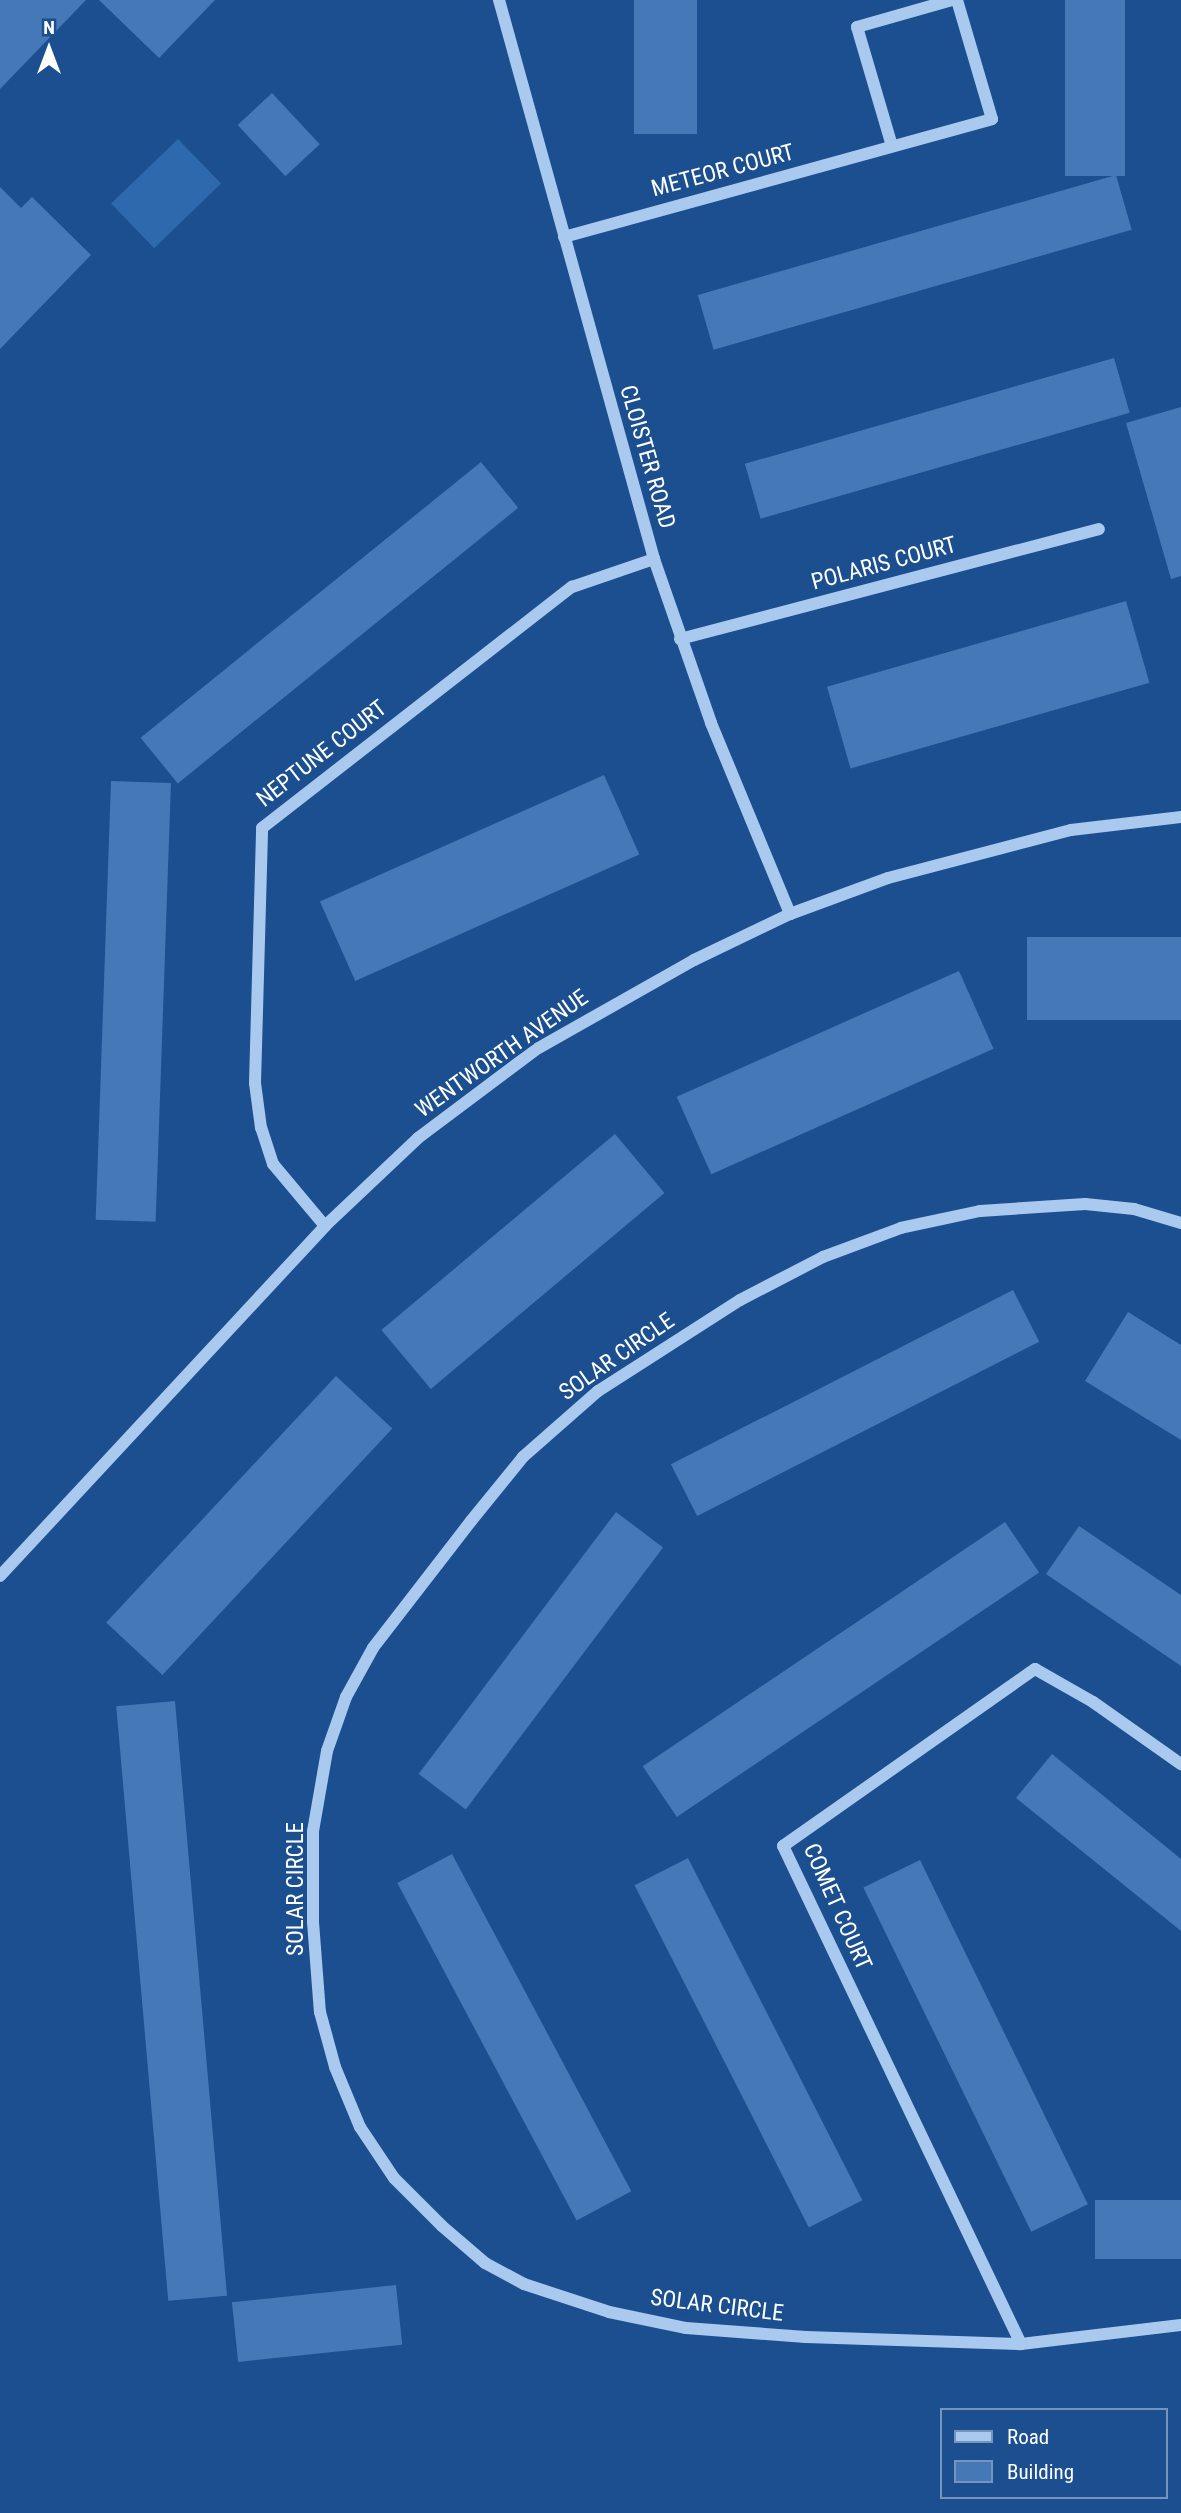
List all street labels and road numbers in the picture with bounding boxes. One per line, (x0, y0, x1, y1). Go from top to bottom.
street label: METEOR COURT (649, 139, 797, 203)
street label: CLOISTER ROAD (613, 382, 681, 532)
street label: POLARIS COURT (808, 531, 960, 597)
street label: NEPTUNE COURT (252, 695, 392, 813)
street label: WENTWORTH AVENUE (410, 984, 594, 1124)
street label: SOLAR CIRCLE (554, 1307, 680, 1407)
street label: SOLAR CIRCLE (282, 1822, 310, 1956)
street label: COMET COURT (797, 1839, 877, 1975)
street label: SOLAR CIRCLE (649, 2284, 785, 2328)

